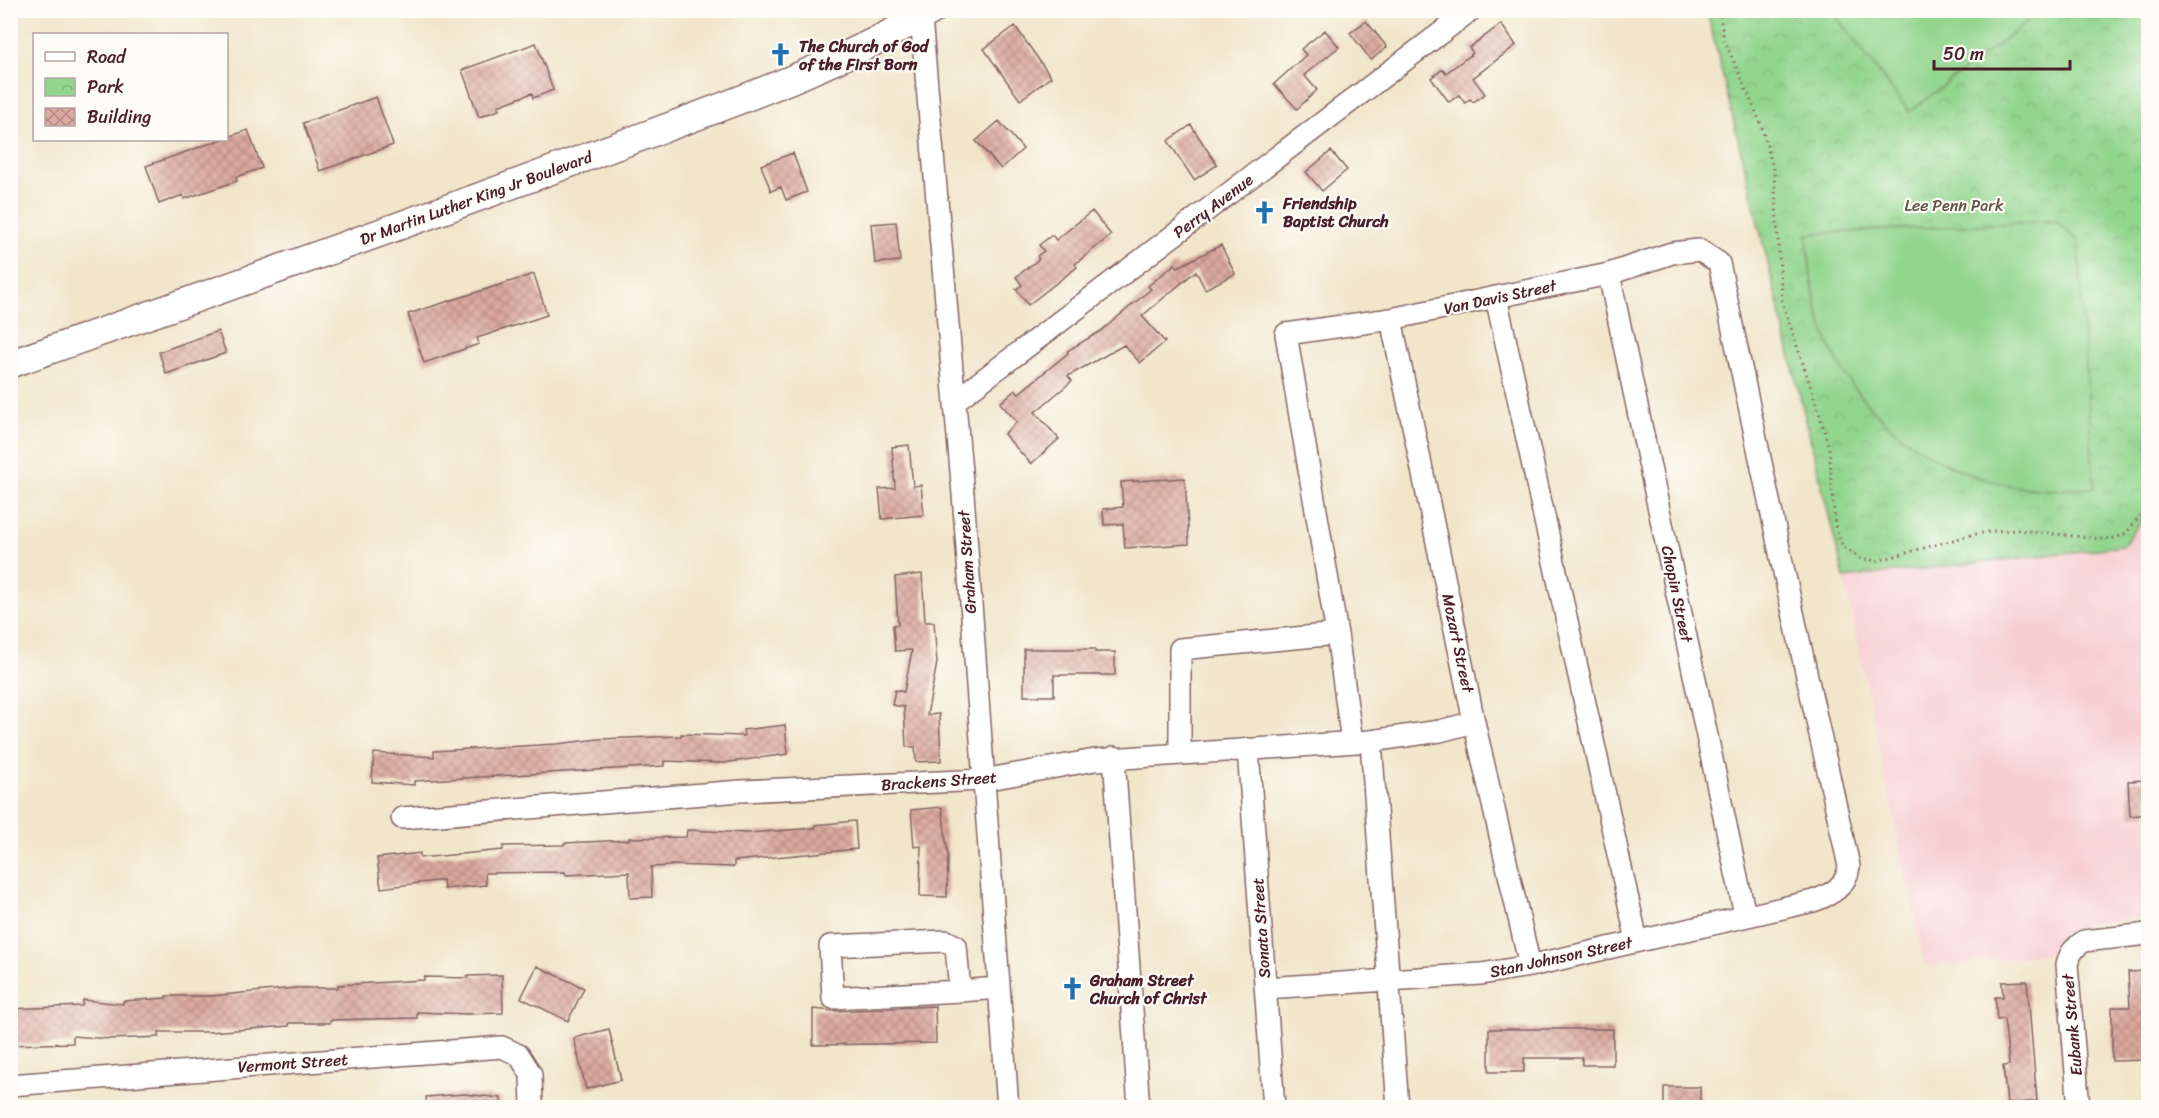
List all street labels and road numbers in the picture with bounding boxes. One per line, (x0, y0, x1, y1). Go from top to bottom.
street label: Dr Martin Luther King Jr Boulevard (356, 142, 598, 254)
street label: Perry Avenue (1167, 166, 1260, 246)
street label: Van Davis Street (1441, 271, 1559, 323)
street label: Graham Street (949, 509, 985, 615)
street label: Chopin Street (1653, 543, 1702, 646)
street label: Mozart Street (1433, 591, 1483, 696)
street label: Brackens Street (880, 762, 998, 800)
street label: Sonata Street (1243, 877, 1279, 979)
street label: Stan Johnson Street (1487, 928, 1636, 986)
street label: Eubank Street (2053, 972, 2091, 1077)
street label: Vermont Street (237, 1045, 349, 1081)

